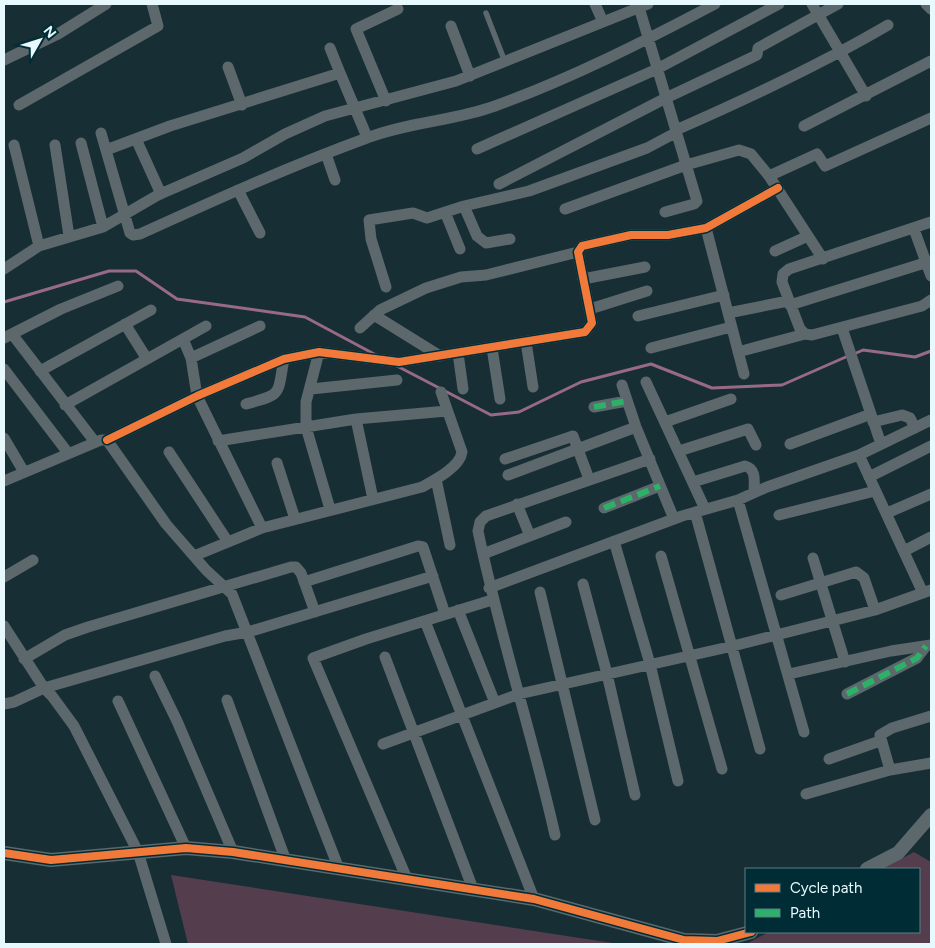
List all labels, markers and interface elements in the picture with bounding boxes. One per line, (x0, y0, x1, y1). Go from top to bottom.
north arrow (15, 15, 65, 65)
text: N (40, 23, 60, 42)
legend (745, 868, 920, 933)
text: Cycle path (790, 879, 862, 897)
text: Path (790, 904, 820, 922)

